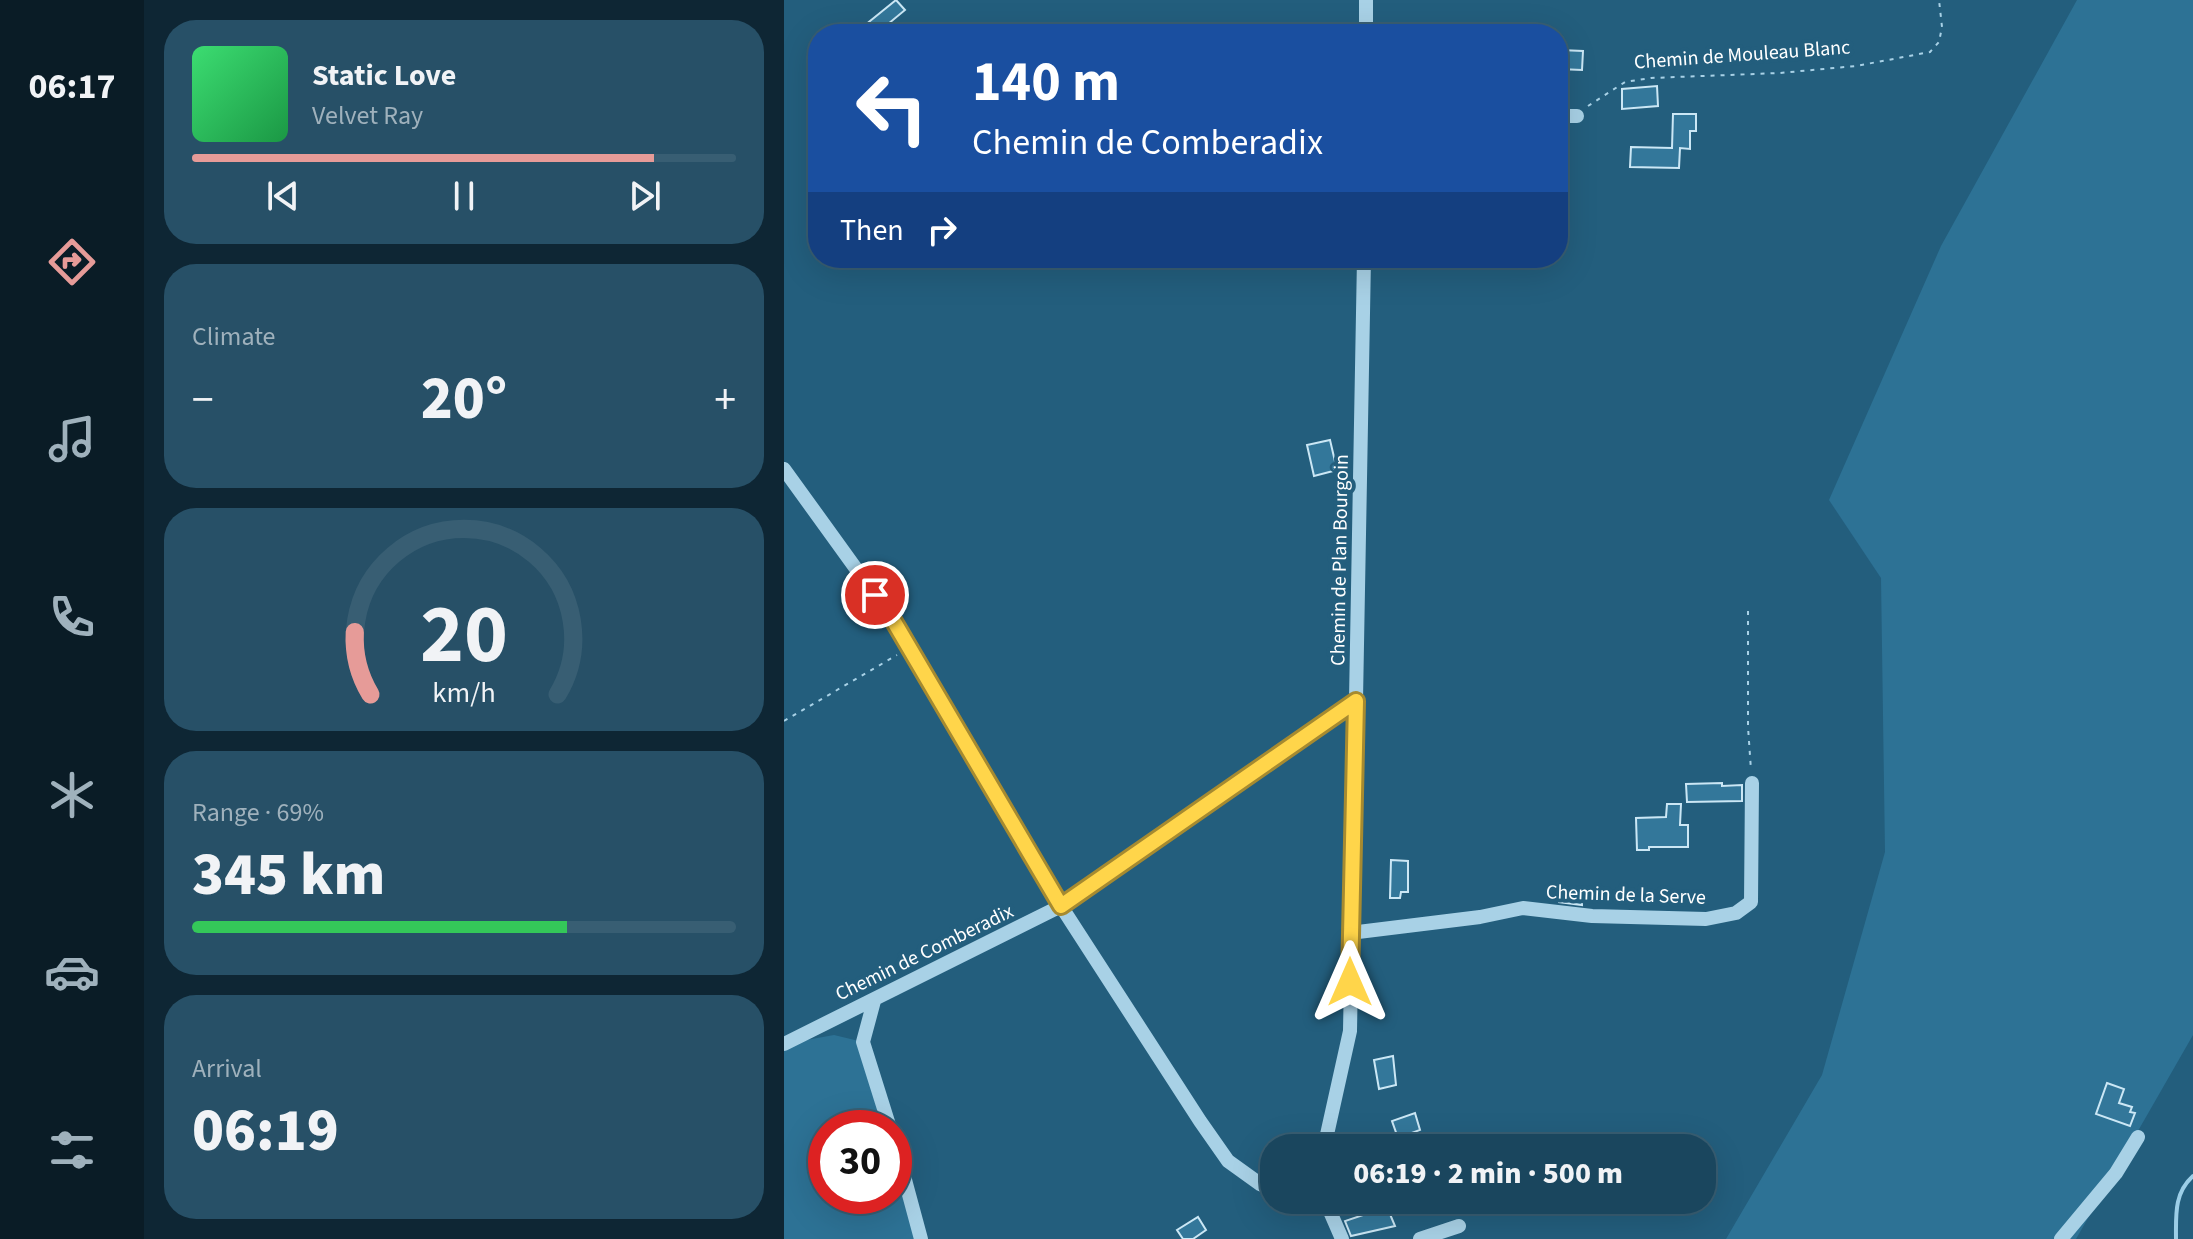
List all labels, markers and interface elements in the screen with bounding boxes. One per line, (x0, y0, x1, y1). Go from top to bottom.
street label: Chemin de Mouleau Blanc (1633, 33, 1851, 77)
text: 140 m (972, 43, 1120, 122)
text: Static Love (312, 54, 456, 97)
icon: left (840, 56, 944, 160)
text: 06:17 (29, 61, 115, 112)
text: Velvet Ray (312, 97, 423, 134)
text: Chemin de Comberadix (972, 117, 1323, 168)
icon: previous (261, 174, 305, 218)
icon: pause (442, 174, 486, 218)
icon: next (623, 174, 667, 218)
icon: right (920, 208, 964, 252)
text: Then (840, 209, 904, 252)
icon: directions (44, 234, 100, 290)
text: Climate (192, 318, 276, 355)
text: 20° (421, 357, 507, 442)
text: − (192, 369, 214, 432)
text: + (714, 369, 736, 432)
icon: music (44, 411, 100, 467)
street label: Chemin de Plan Bourgoin (1324, 454, 1356, 666)
pin (841, 561, 909, 629)
icon: arrive (853, 573, 897, 617)
text: 20 (420, 576, 508, 694)
icon: phone (44, 589, 100, 645)
text: km/h (432, 674, 496, 714)
icon: climate (44, 767, 100, 823)
text: Range · 69% (192, 794, 324, 831)
text: 345 km (192, 833, 385, 918)
street label: Chemin de la Serve (1545, 878, 1707, 912)
street label: Chemin de Comberadix (831, 898, 1018, 1008)
position arrow (1308, 940, 1392, 1024)
icon: car (44, 944, 100, 1000)
text: Arrival (192, 1050, 262, 1087)
text: 06:19 (192, 1089, 339, 1174)
speed limit sign: 30 (808, 1110, 912, 1214)
icon: filters (44, 1122, 100, 1178)
text: 06:19 · 2 min · 500 m (1353, 1152, 1623, 1195)

